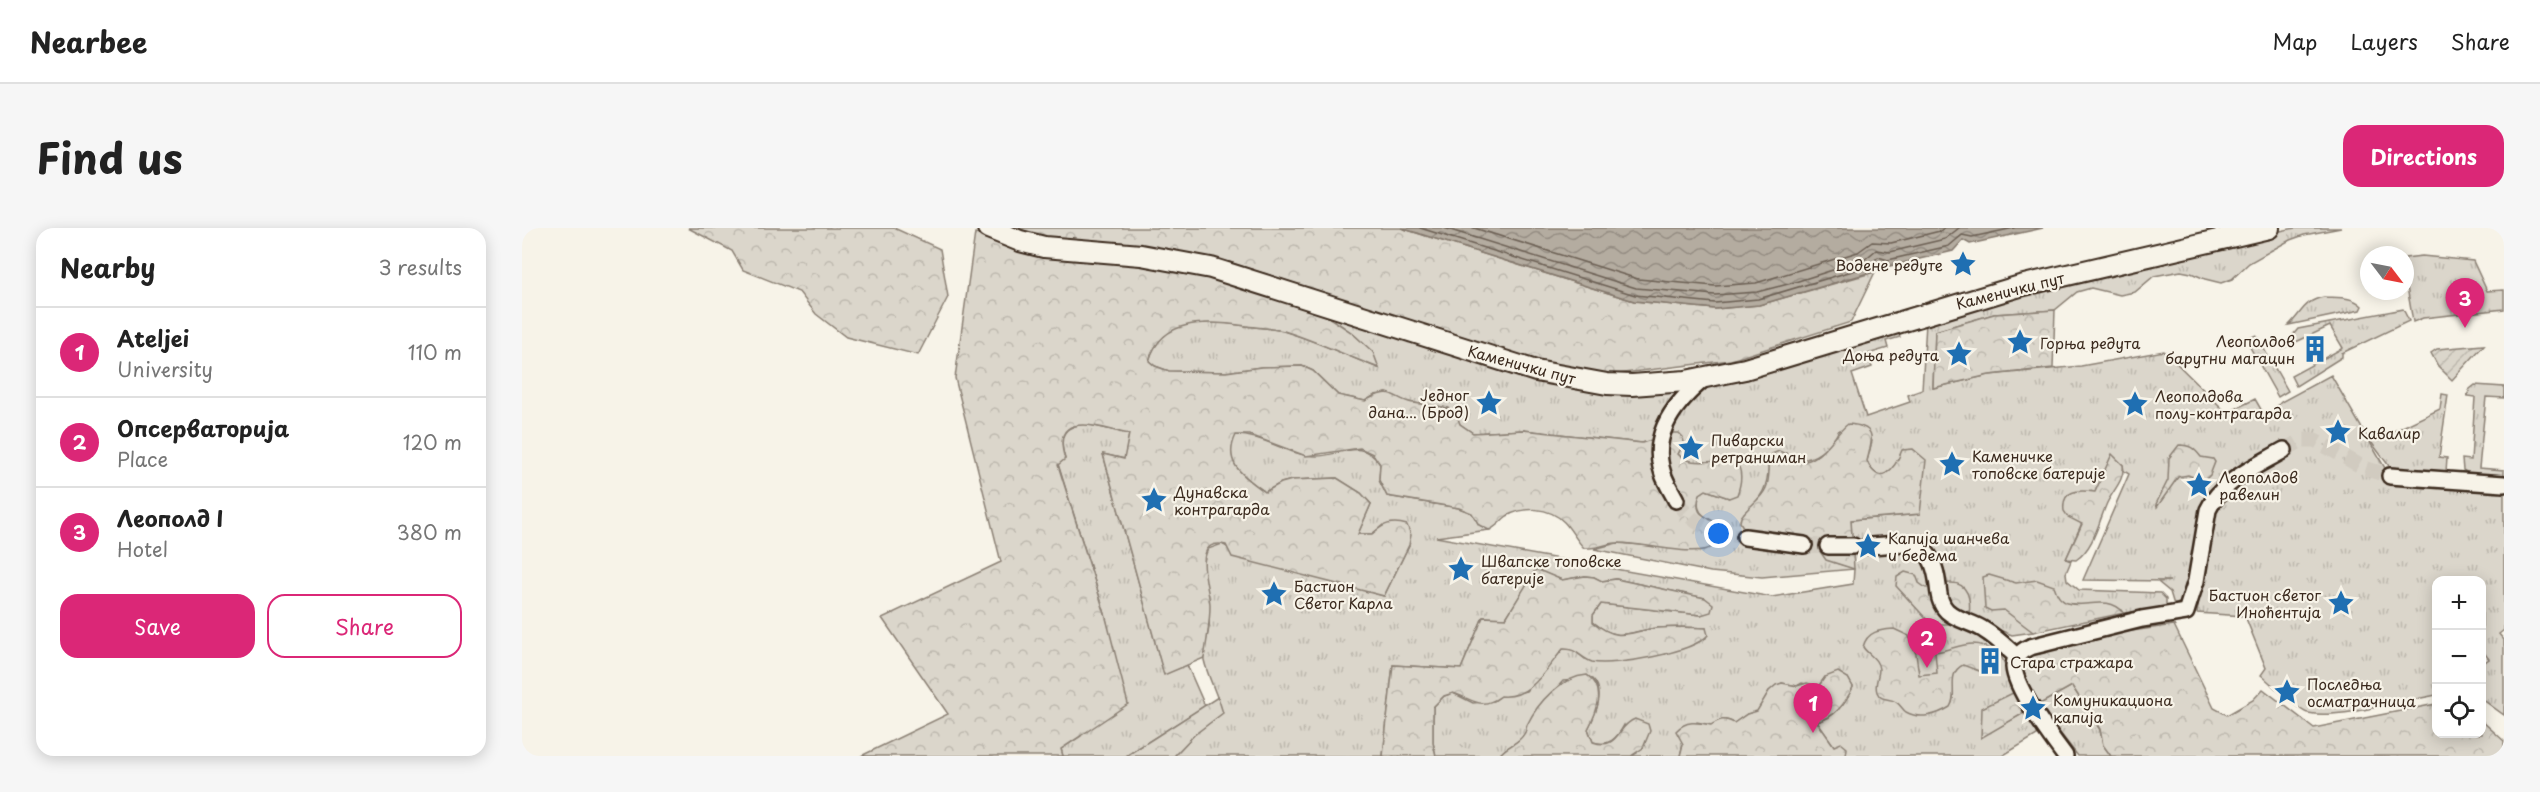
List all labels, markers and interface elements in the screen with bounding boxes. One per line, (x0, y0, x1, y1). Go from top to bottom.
text: Nearbee (30, 20, 147, 63)
text: Map (2273, 25, 2317, 57)
text: Layers (2350, 25, 2418, 57)
text: Share (2451, 25, 2510, 57)
text: Find us (36, 125, 183, 188)
button: Directions (2343, 125, 2504, 187)
north arrow (2360, 246, 2414, 300)
text: Nearby (60, 248, 155, 287)
place icon: Водене редуте (1948, 249, 1978, 279)
text: 3 results (379, 252, 462, 282)
place label: Водене редуте (1835, 253, 1943, 276)
street label: Каменички пут (1953, 265, 2067, 315)
pin: 3 (2446, 279, 2484, 328)
text: Ateljei (117, 321, 189, 354)
place icon: Горња редута (2005, 327, 2035, 357)
place label: Леополдов барутни магацин (2165, 329, 2295, 369)
place label: Горња редута (2040, 331, 2141, 354)
building icon: Леополдов барутни магацин (2300, 334, 2330, 364)
text: 1 (75, 337, 84, 367)
text: 110 m (408, 337, 462, 367)
street label: Каменички пут (1465, 339, 1579, 390)
place icon: Доња редута (1944, 339, 1974, 369)
place label: Доња редута (1842, 343, 1940, 366)
text: University (117, 354, 213, 384)
place label: Једног дана... (Брод) (1368, 383, 1469, 423)
place label: Леополдова полу-контрагарда (2155, 384, 2292, 424)
place icon: Једног дана... (Брод) (1474, 388, 1504, 418)
place icon: Леополдова полу-контрагарда (2120, 389, 2150, 419)
text: Опсерваторија (117, 411, 289, 444)
place icon: Кавалир (2323, 417, 2353, 447)
place label: Кавалир (2358, 421, 2421, 444)
text: 2 (72, 427, 87, 457)
text: 120 m (403, 427, 462, 457)
place label: Пиварски ретраншман (1711, 428, 1806, 468)
place icon: Пиварски ретраншман (1676, 433, 1706, 463)
text: Place (117, 444, 168, 474)
place label: Каменичке топовске батерије (1972, 444, 2106, 484)
place icon: Каменичке топовске батерије (1937, 449, 1967, 479)
place label: Леополдов равелин (2219, 465, 2298, 505)
place icon: Леополдов равелин (2184, 470, 2214, 500)
place label: Дунавска контрагарда (1173, 480, 1270, 520)
place icon: Дунавска контрагарда (1139, 485, 1169, 515)
text: Леополд I (117, 501, 223, 534)
text: 3 (73, 517, 86, 547)
text: 380 m (396, 517, 462, 547)
your location (1704, 519, 1733, 548)
place label: Капија шанчева и бедема (1888, 526, 2010, 566)
place icon: Капија шанчева и бедема (1853, 531, 1883, 561)
text: Hotel (117, 534, 168, 564)
place label: Швапске топовске батерије (1481, 549, 1621, 589)
place icon: Швапске топовске батерије (1446, 554, 1476, 584)
place label: Бастион Светог Карла (1294, 574, 1393, 614)
map controls (2432, 576, 2486, 738)
button: + (2432, 576, 2486, 630)
place icon: Бастион Светог Карла (1259, 579, 1289, 609)
place label: Бастион светог Иноћентија (2209, 583, 2322, 623)
place icon: Бастион светог Иноћентија (2326, 588, 2356, 618)
button: Save (60, 594, 255, 658)
button: Share (267, 594, 462, 658)
pin: 2 (1908, 618, 1946, 668)
button: − (2432, 630, 2486, 684)
building icon: Стара стражара (1975, 646, 2005, 676)
place label: Стара стражара (2010, 650, 2134, 673)
place label: Последња осматрачница (2307, 672, 2416, 712)
place icon: Последња осматрачница (2272, 677, 2302, 707)
pin: 1 (1794, 684, 1832, 733)
button: locate (2432, 684, 2486, 738)
place label: Комуникациона капија (2053, 688, 2173, 728)
place icon: Комуникациона капија (2018, 693, 2048, 723)

